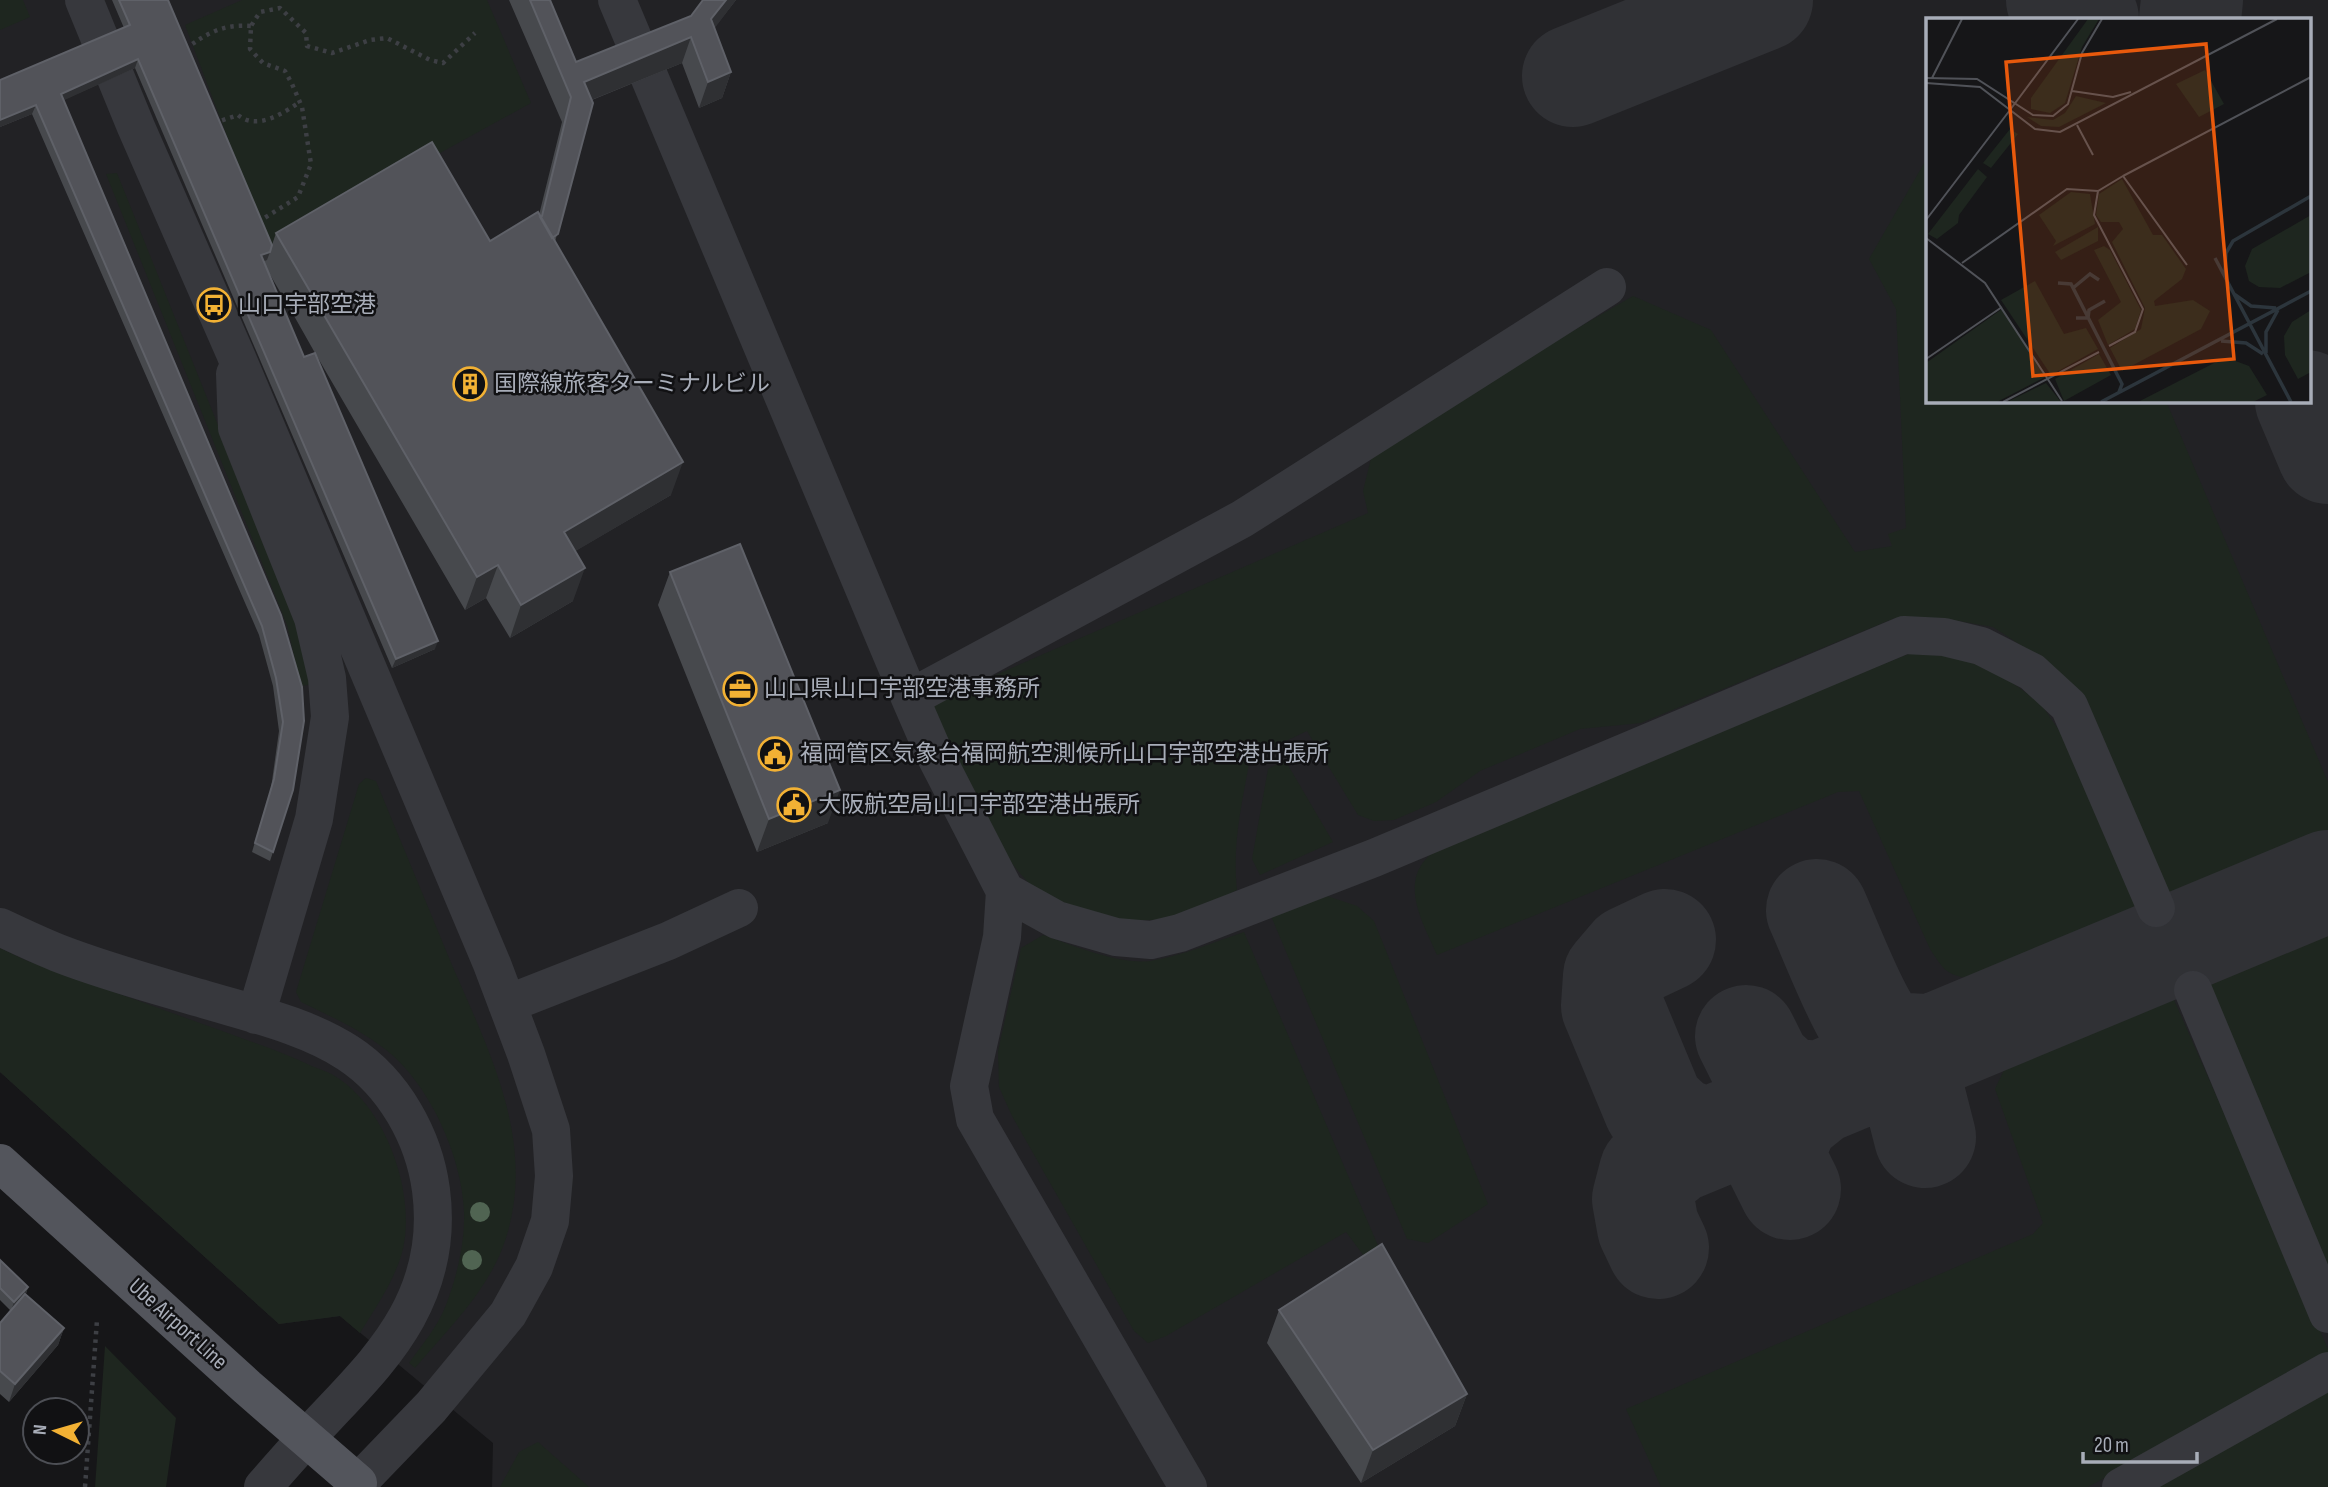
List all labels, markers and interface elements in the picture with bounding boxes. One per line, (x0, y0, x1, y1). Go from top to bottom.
inset map (1926, 18, 2310, 402)
bus stop icon: 山口宇部空港 (195, 286, 233, 324)
place label: 山口宇部空港 (238, 291, 376, 319)
building icon: 国際線旅客ターミナルビル (451, 365, 489, 403)
place label: 国際線旅客ターミナルビル (494, 370, 770, 398)
office icon: 山口県山口宇部空港事務所 (721, 670, 759, 708)
place label: 山口県山口宇部空港事務所 (764, 675, 1040, 703)
public building icon: 福岡管区気象台福岡航空測候所山口宇部空港出張所 (756, 735, 794, 773)
place label: 福岡管区気象台福岡航空測候所山口宇部空港出張所 (800, 740, 1329, 768)
public building icon: 大阪航空局山口宇部空港出張所 (775, 786, 813, 824)
place label: 大阪航空局山口宇部空港出張所 (818, 791, 1140, 819)
street label: Ube Airport Line (123, 1272, 233, 1376)
north arrow (21, 1396, 91, 1466)
scale bar (2083, 1420, 2197, 1464)
text: N (29, 1424, 52, 1436)
text: 20 m (2094, 1433, 2129, 1458)

